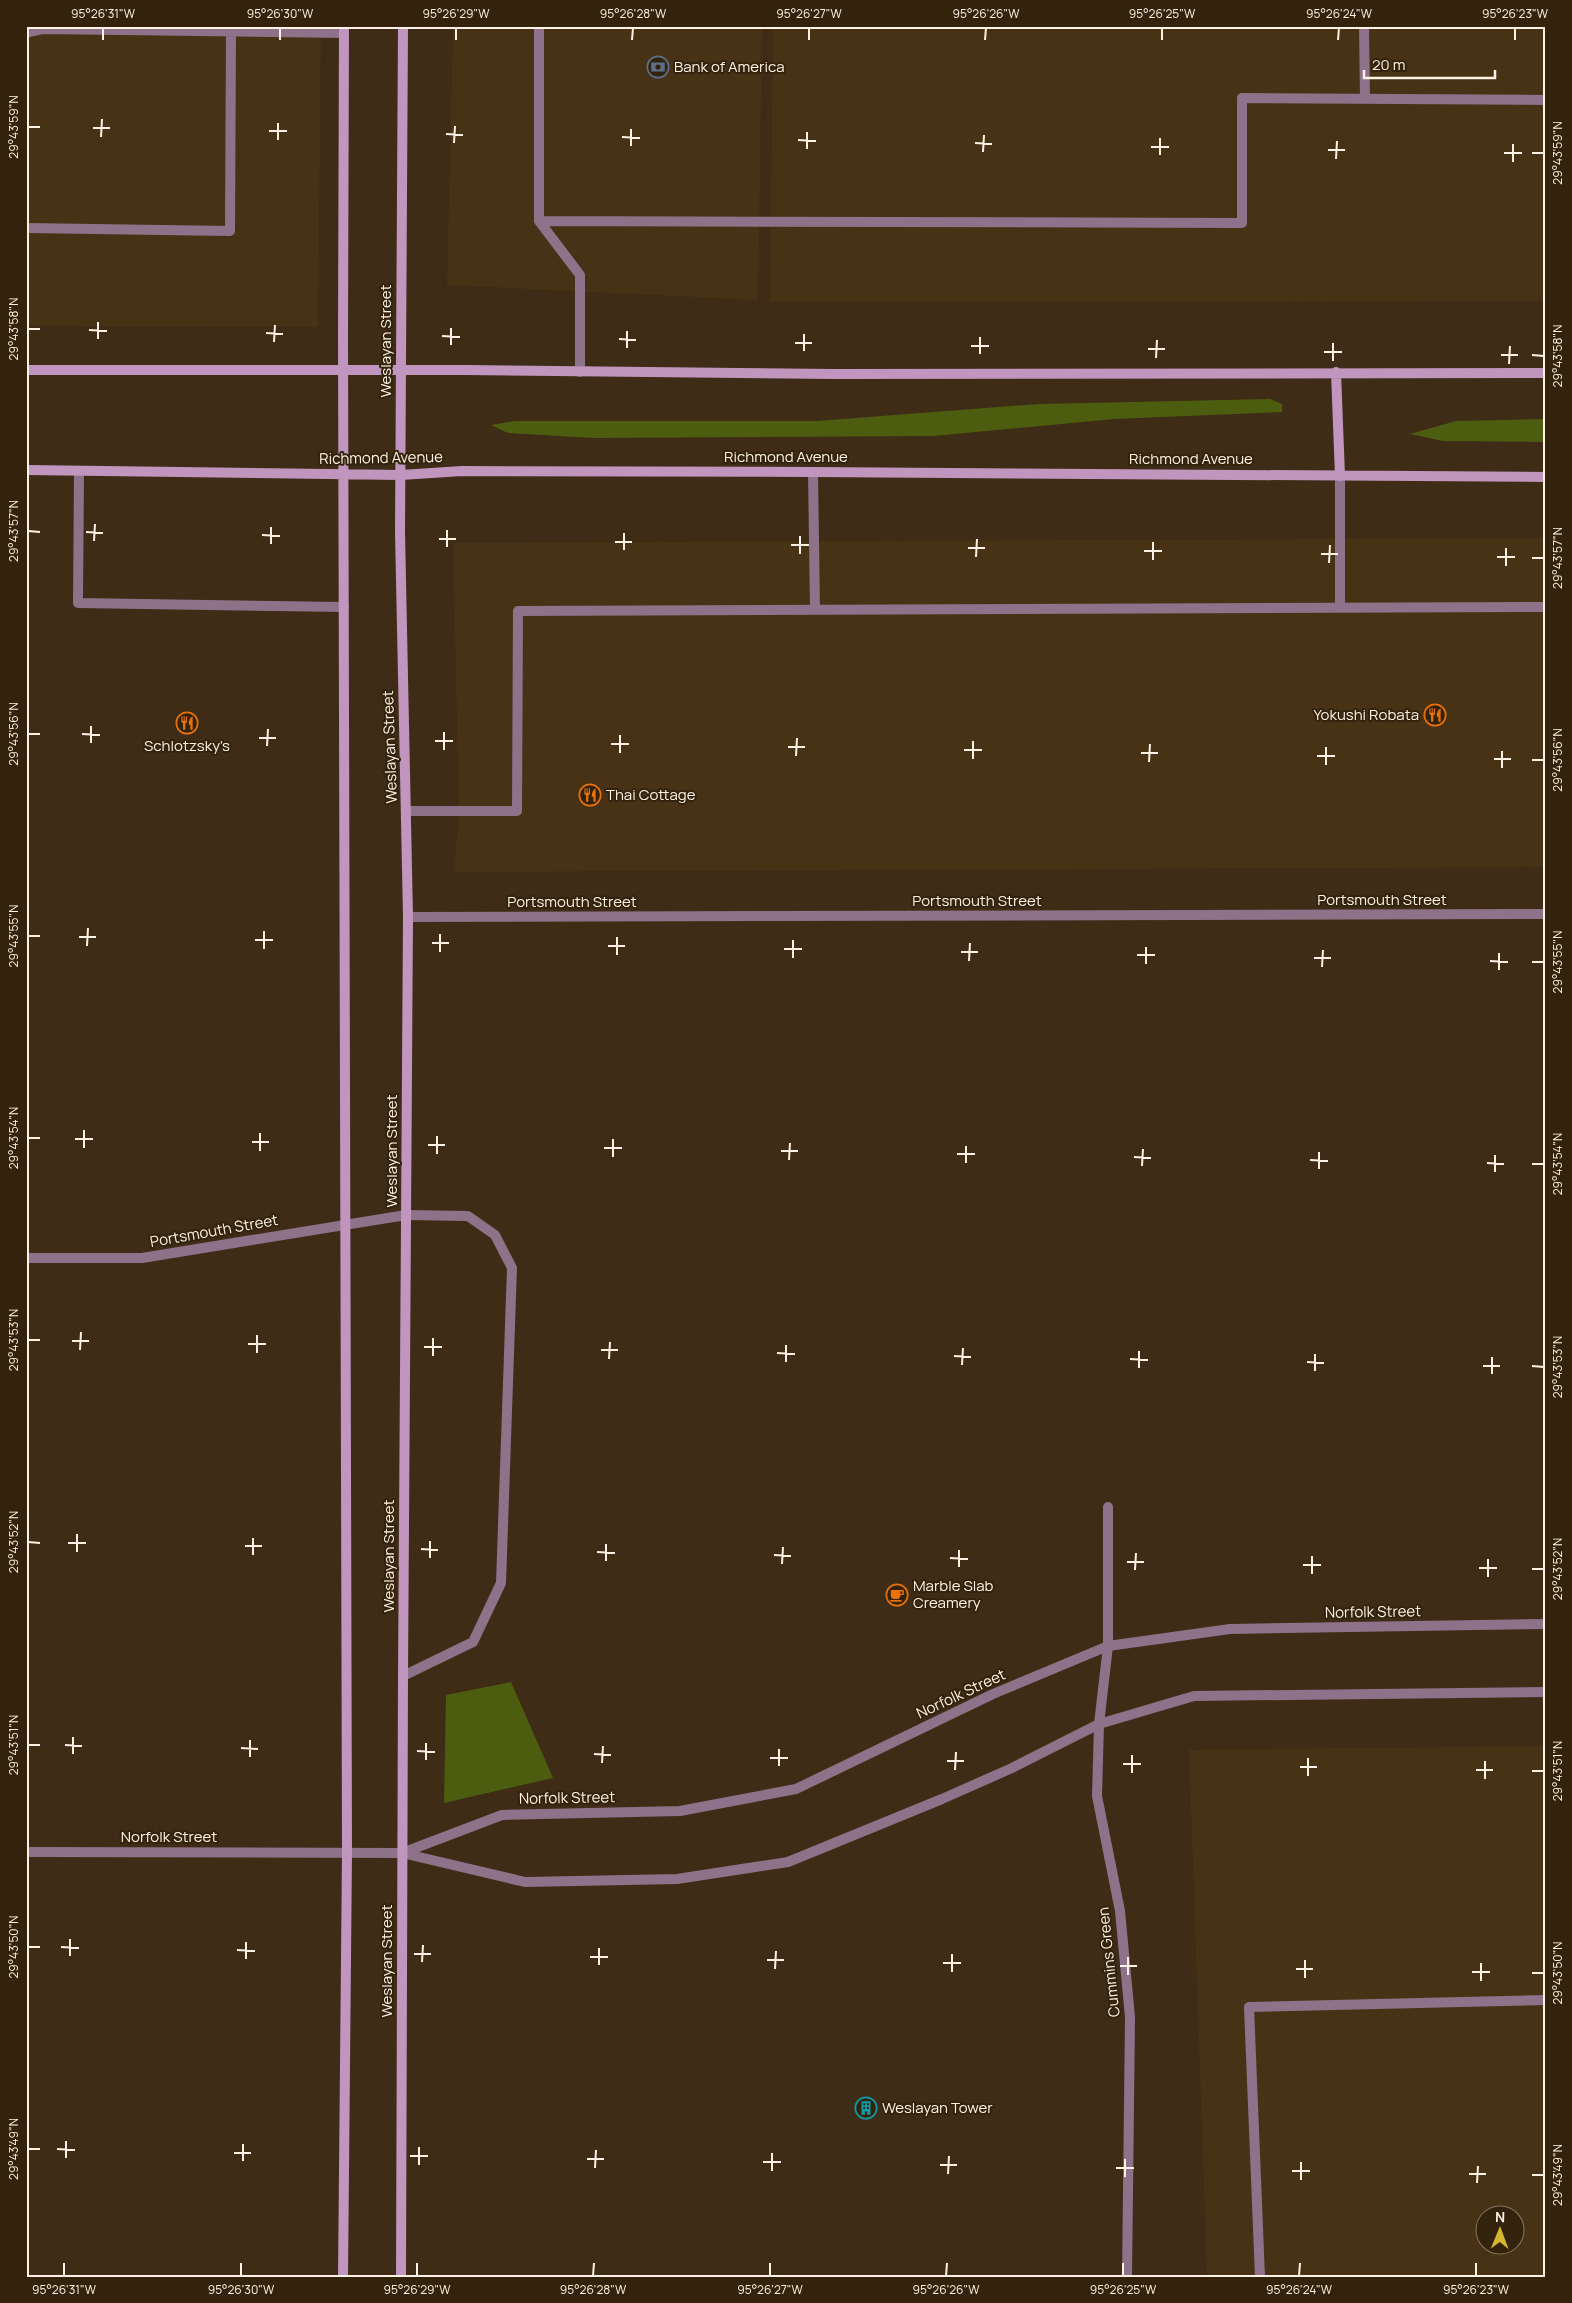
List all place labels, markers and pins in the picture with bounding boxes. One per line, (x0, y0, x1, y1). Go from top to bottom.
bank icon: Bank of America (646, 55, 670, 79)
place label: Bank of America (674, 56, 785, 77)
restaurant icon: Yokushi Robata (1423, 703, 1447, 727)
place label: Yokushi Robata (1313, 704, 1419, 725)
restaurant icon: Schlotzsky's (175, 711, 199, 735)
place label: Schlotzsky's (144, 735, 230, 756)
restaurant icon: Thai Cottage (578, 783, 602, 807)
place label: Thai Cottage (606, 784, 696, 805)
place label: Marble Slab Creamery (913, 1575, 994, 1613)
cafe icon: Marble Slab Creamery (885, 1583, 909, 1607)
building icon: Weslayan Tower (854, 2096, 878, 2120)
place label: Weslayan Tower (882, 2097, 993, 2118)

